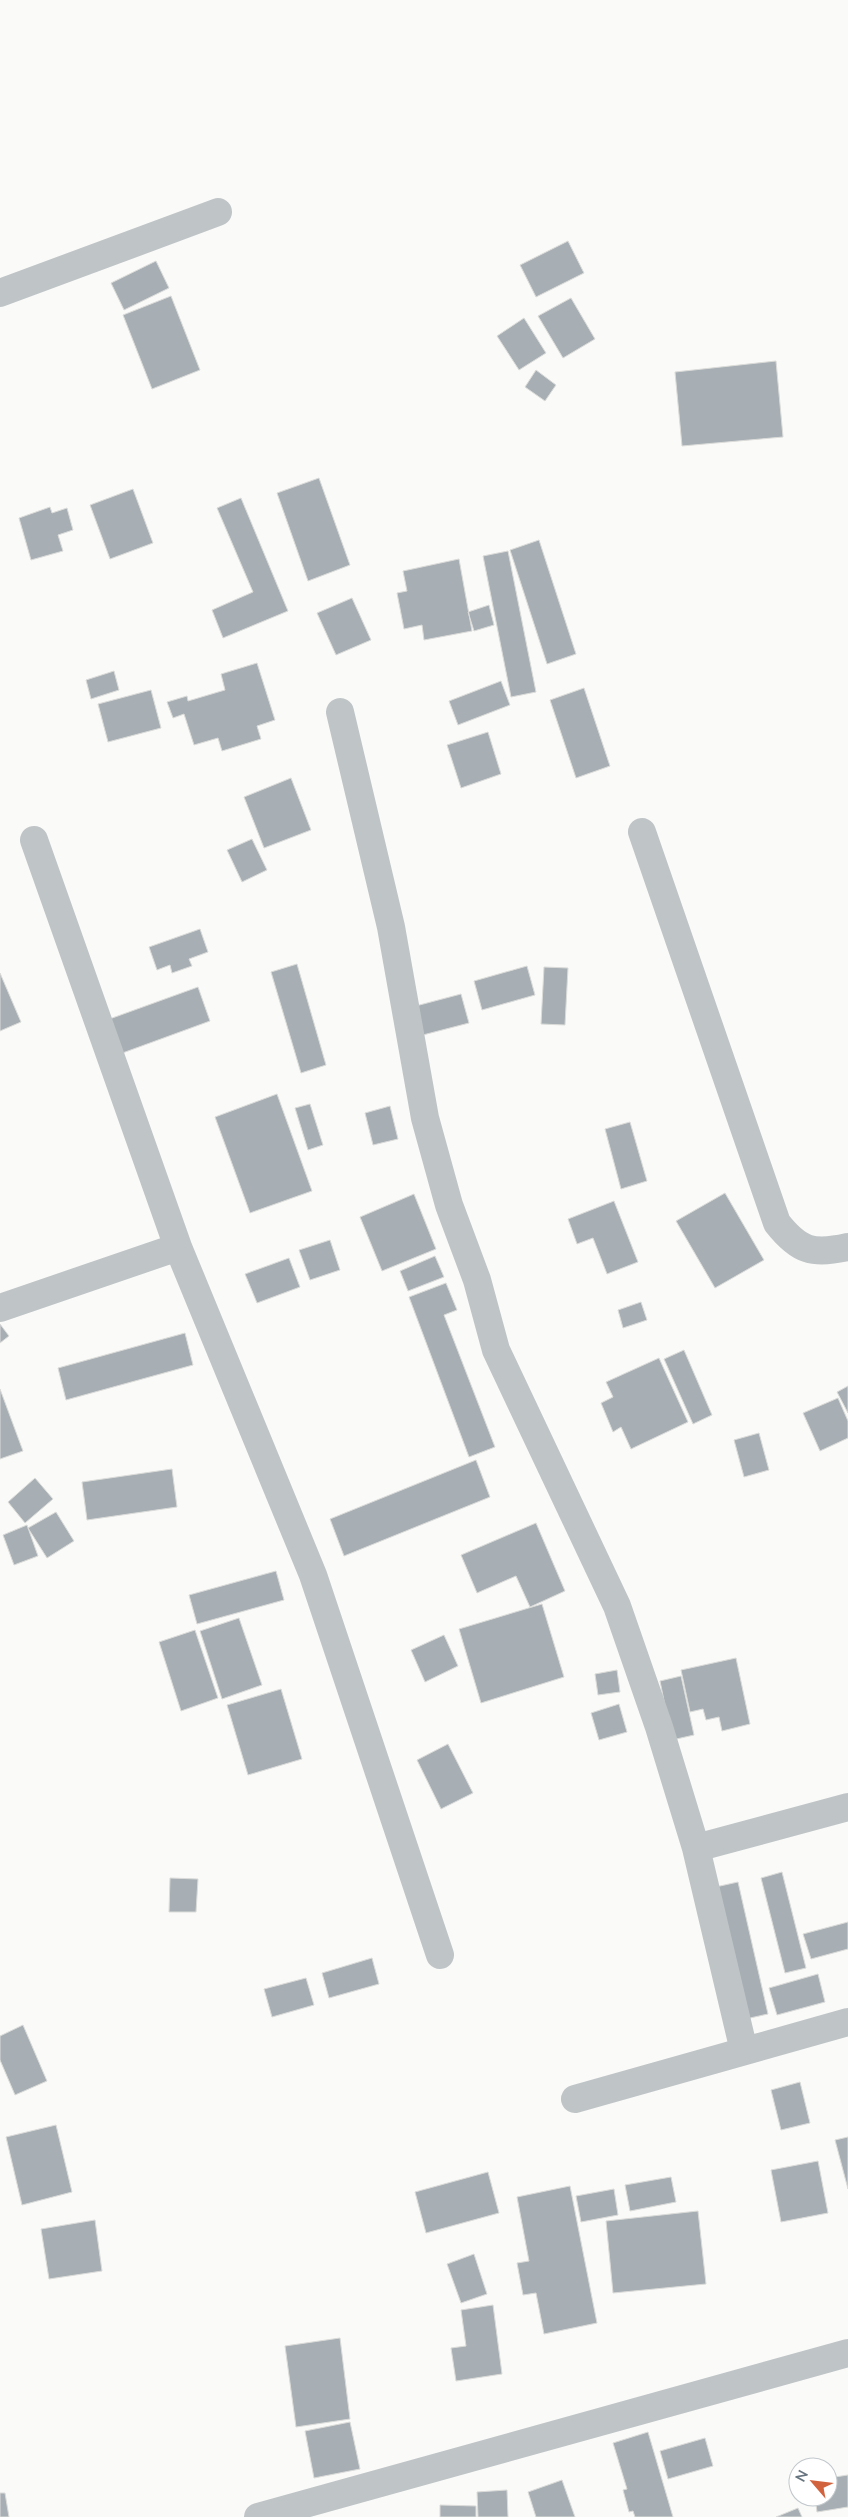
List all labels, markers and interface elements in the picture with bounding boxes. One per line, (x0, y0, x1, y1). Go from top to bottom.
north arrow (788, 2457, 838, 2507)
text: N (791, 2467, 811, 2484)

